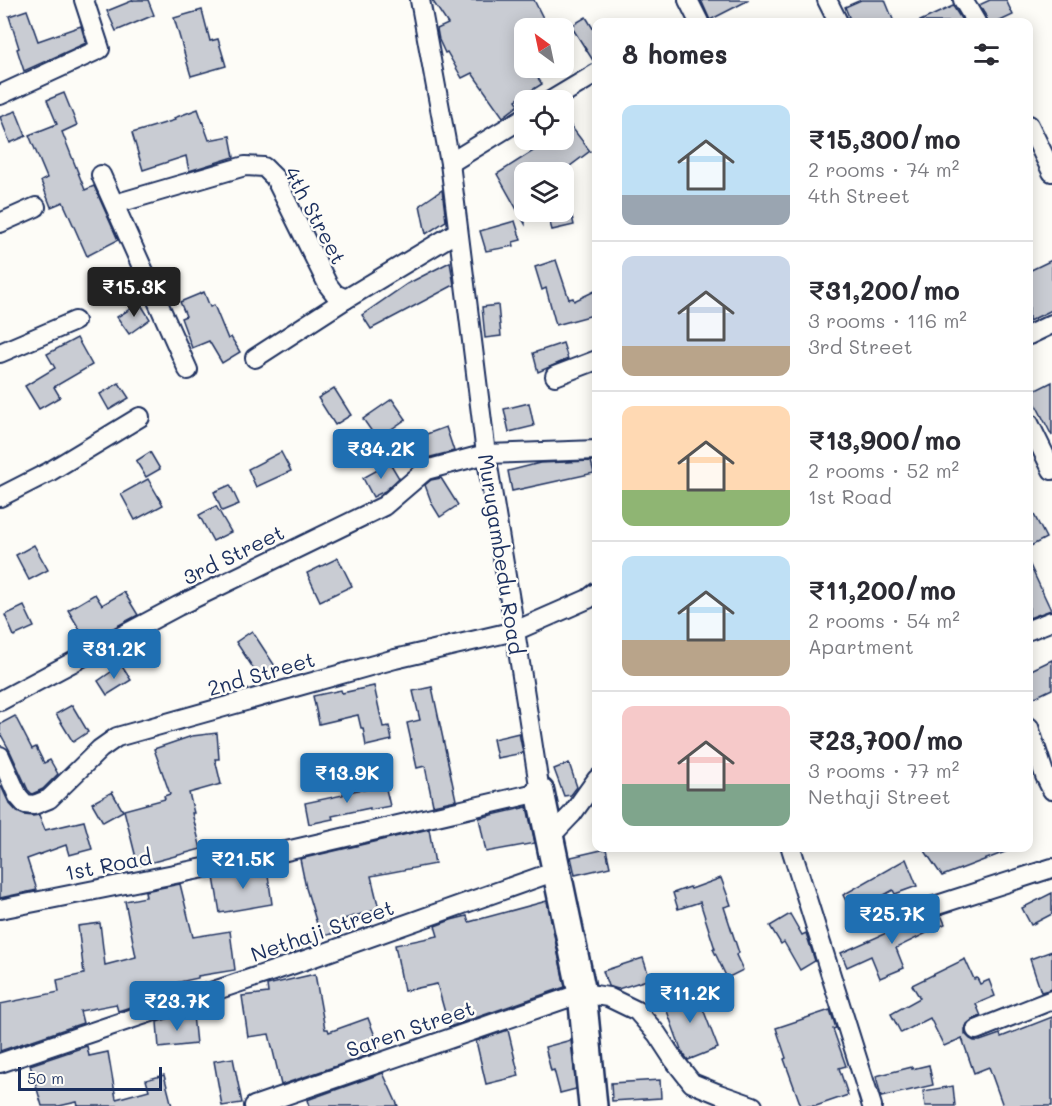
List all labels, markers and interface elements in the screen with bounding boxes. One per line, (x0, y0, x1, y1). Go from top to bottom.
north arrow (514, 18, 574, 78)
map controls (514, 18, 574, 222)
text: 8 homes (622, 37, 728, 71)
icon: filters (970, 38, 1003, 71)
button: locate (514, 90, 574, 150)
text: ₹15,300/mo (808, 122, 961, 156)
icon: home (670, 129, 742, 201)
text: 2 rooms · 74 m² (808, 156, 959, 182)
street label: 4th Street (279, 161, 353, 269)
button: layers (514, 162, 574, 222)
text: 4th Street (808, 182, 910, 208)
pin: ₹15.3K (85, 267, 183, 318)
text: ₹15.3K (101, 273, 167, 299)
text: ₹31,200/mo (808, 273, 960, 307)
icon: home (670, 280, 742, 352)
text: 3 rooms · 116 m² (808, 307, 967, 333)
text: 3rd Street (808, 333, 913, 359)
text: ₹13,900/mo (808, 423, 961, 457)
pin: ₹34.2K (332, 429, 430, 480)
icon: home (670, 430, 742, 502)
text: ₹34.2K (347, 435, 415, 461)
street label: Murugambedu Road (473, 452, 531, 656)
text: 2 rooms · 52 m² (808, 457, 959, 483)
text: 1st Road (808, 483, 892, 509)
street label: 3rd Street (178, 518, 288, 590)
text: ₹11,200/mo (808, 573, 956, 607)
icon: home (670, 580, 742, 652)
text: 2 rooms · 54 m² (808, 607, 960, 633)
pin: ₹31.2K (65, 629, 163, 680)
text: Apartment (808, 633, 914, 659)
text: ₹31.2K (82, 635, 146, 661)
street label: 2nd Street (204, 645, 318, 701)
text: ₹23,700/mo (808, 723, 963, 757)
icon: home (670, 730, 742, 802)
pin: ₹13.9K (298, 753, 396, 804)
text: 3 rooms · 77 m² (808, 757, 959, 783)
text: ₹13.9K (314, 759, 380, 785)
text: Nethaji Street (808, 783, 951, 809)
pin: ₹21.5K (194, 839, 292, 890)
street label: 1st Road (62, 842, 154, 886)
text: ₹21.5K (211, 845, 275, 871)
street label: Nethaji Street (247, 893, 397, 967)
pin: ₹25.7K (843, 894, 941, 945)
text: ₹25.7K (859, 900, 925, 926)
pin: ₹11.2K (641, 973, 739, 1024)
text: ₹11.2K (659, 979, 721, 1005)
pin: ₹23.7K (128, 981, 226, 1032)
text: ₹23.7K (144, 987, 210, 1013)
street label: Saren Street (342, 993, 478, 1063)
scale bar (18, 1064, 162, 1092)
text: 50 m (27, 1067, 64, 1088)

